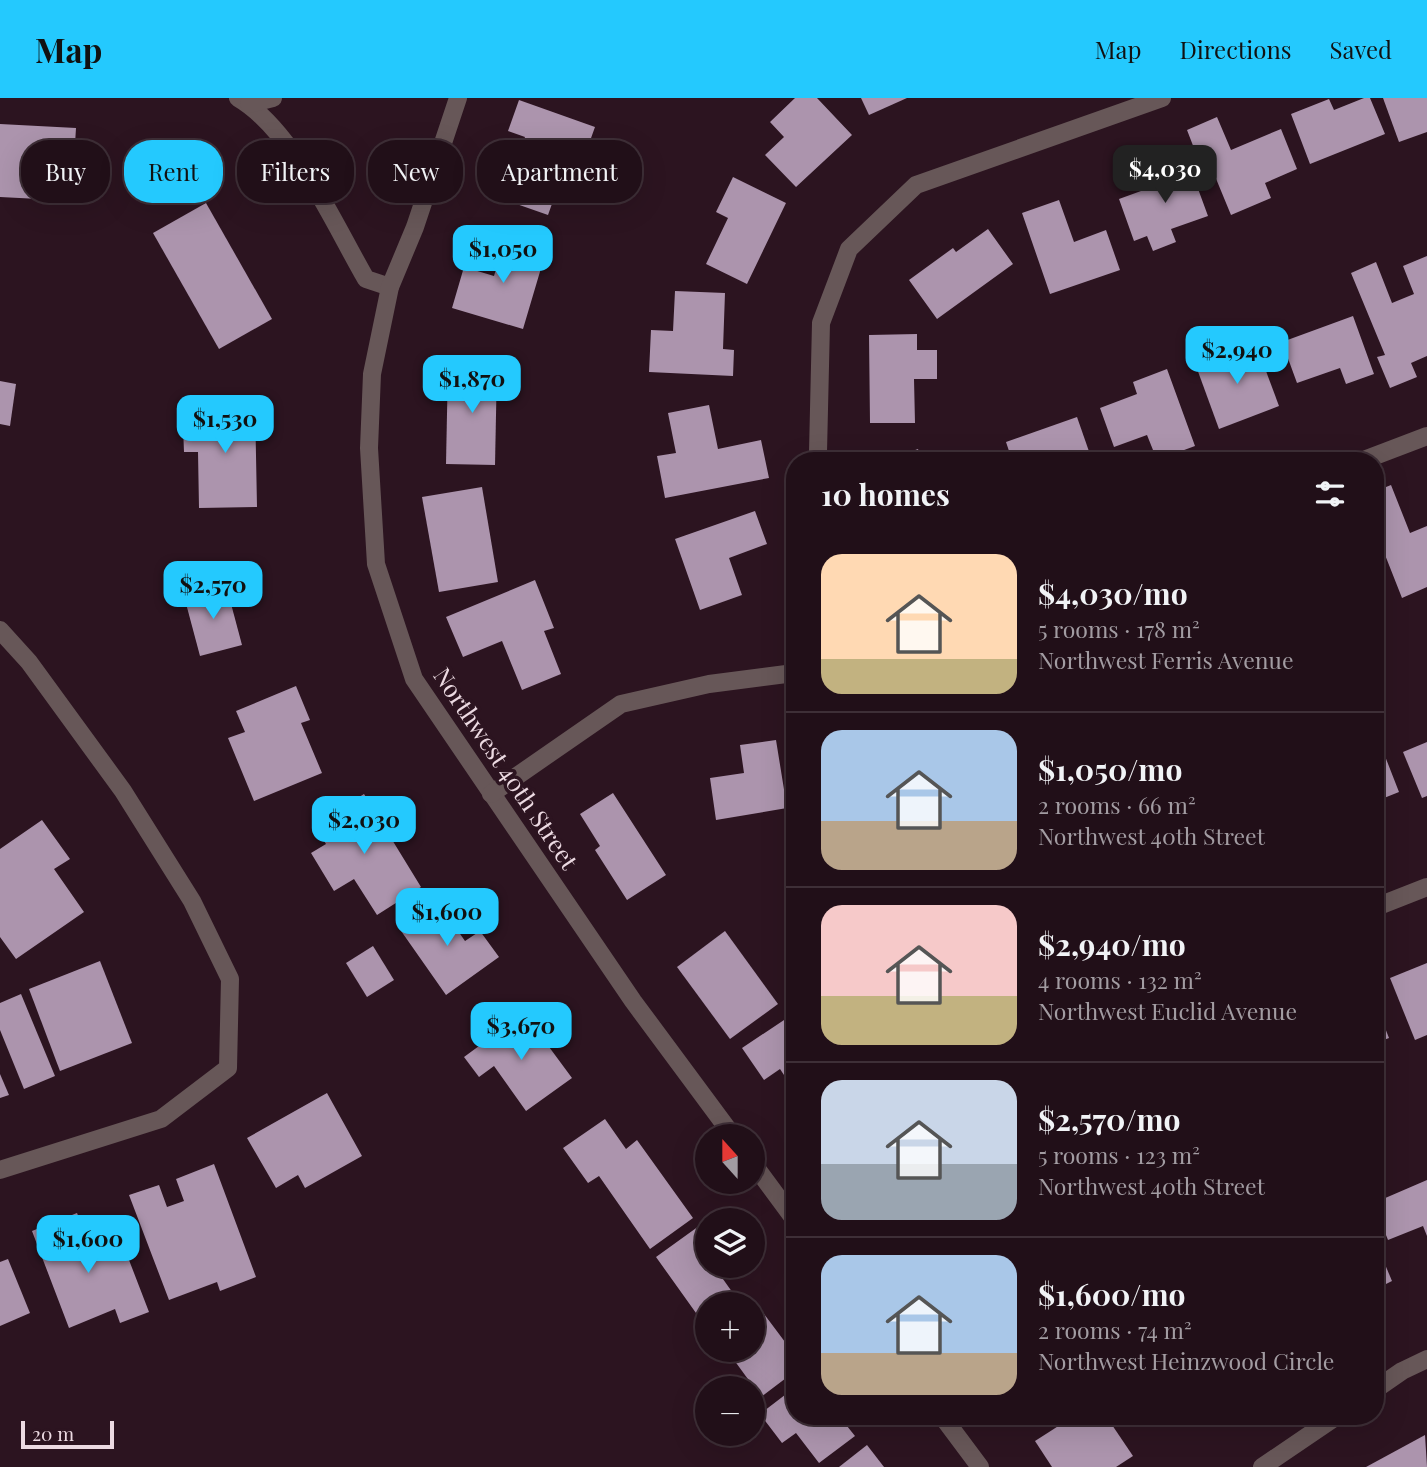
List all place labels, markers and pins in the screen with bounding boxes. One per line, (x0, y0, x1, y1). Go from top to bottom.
pin: $4,030 (1108, 146, 1222, 205)
pin: $1,050 (446, 226, 560, 285)
pin: $2,940 (1180, 327, 1294, 386)
pin: $1,870 (415, 356, 529, 415)
pin: $1,530 (168, 396, 282, 455)
pin: $2,570 (156, 561, 270, 621)
pin: $2,030 (307, 796, 421, 856)
pin: $1,600 (390, 888, 504, 948)
pin: $3,670 (464, 1002, 578, 1062)
pin: $1,600 (31, 1216, 145, 1275)

